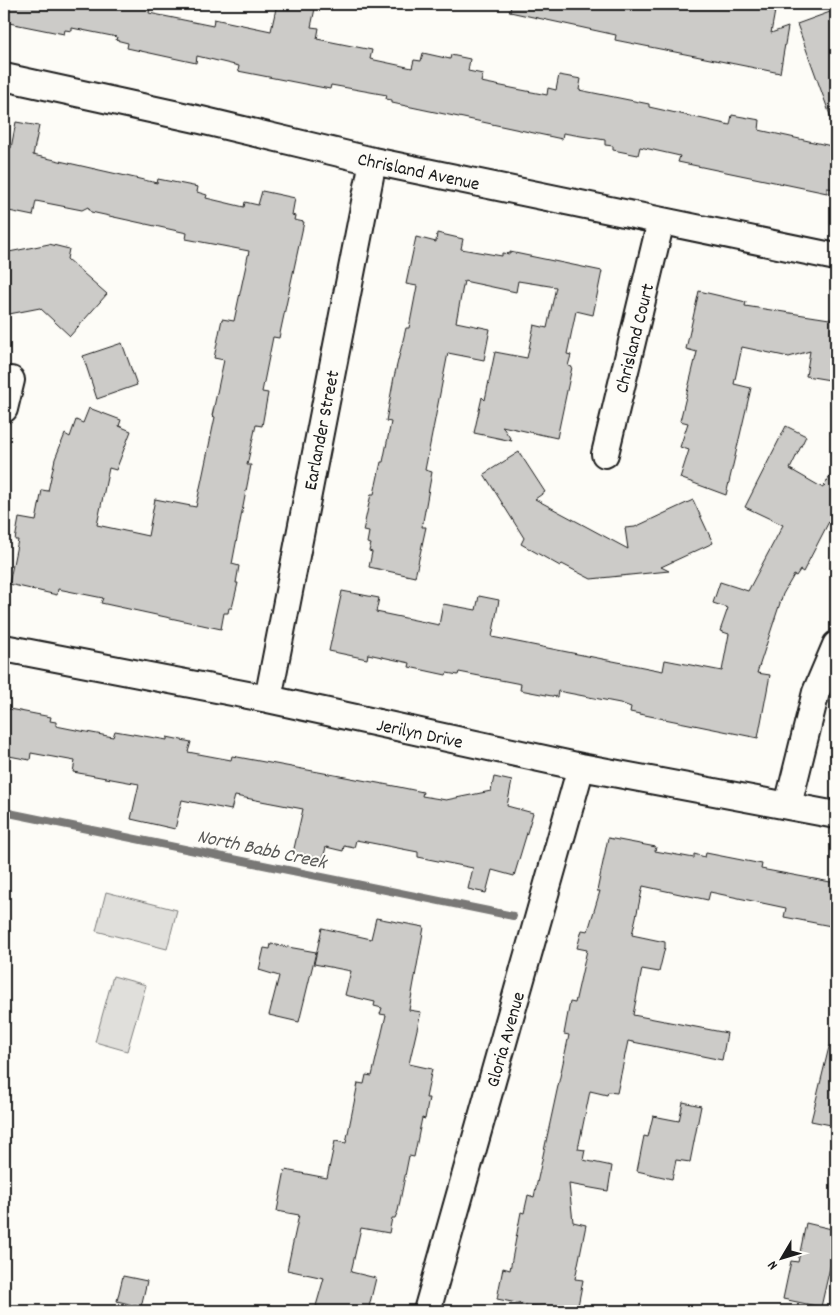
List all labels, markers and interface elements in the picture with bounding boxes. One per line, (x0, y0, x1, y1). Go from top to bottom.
street label: Chrisland Avenue (355, 147, 482, 200)
street label: Chrisland Court (610, 281, 663, 397)
street label: Earlander Street (299, 368, 348, 493)
street label: Jerilyn Drive (374, 713, 465, 758)
water label: North Babb Creek (194, 824, 330, 879)
street label: Gloria Avenue (481, 989, 534, 1091)
north arrow (758, 1232, 808, 1282)
text: N (763, 1256, 783, 1274)

